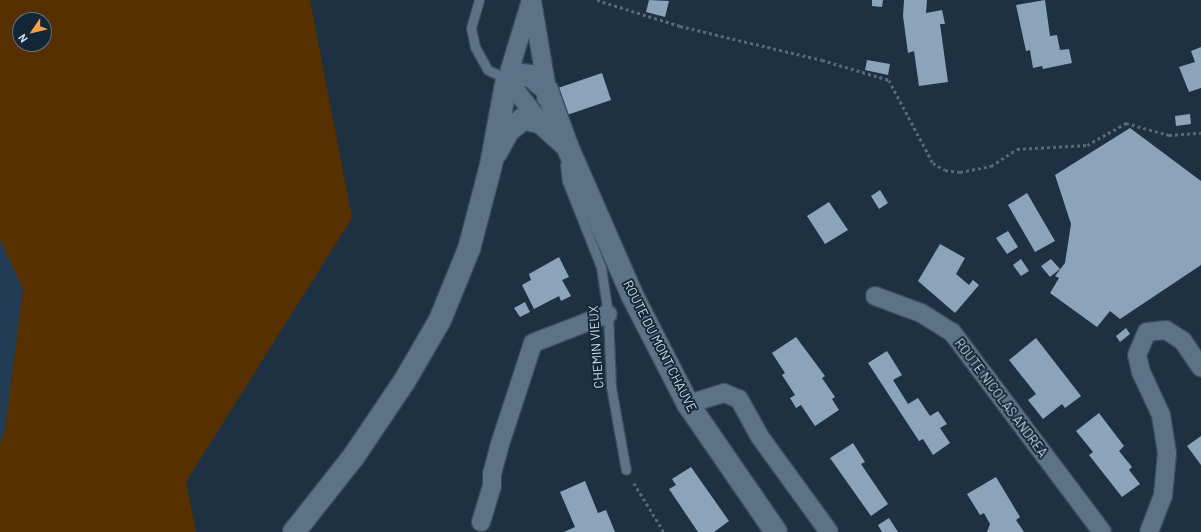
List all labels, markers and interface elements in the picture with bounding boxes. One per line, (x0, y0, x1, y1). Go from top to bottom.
north arrow (12, 12, 52, 52)
text: N (15, 32, 30, 45)
street label: ROUTE DU MONT CHAUVE (620, 278, 700, 414)
street label: CHEMIN VIEUX (585, 305, 607, 389)
street label: ROUTE NICOLAS ANDREA (951, 336, 1051, 460)

